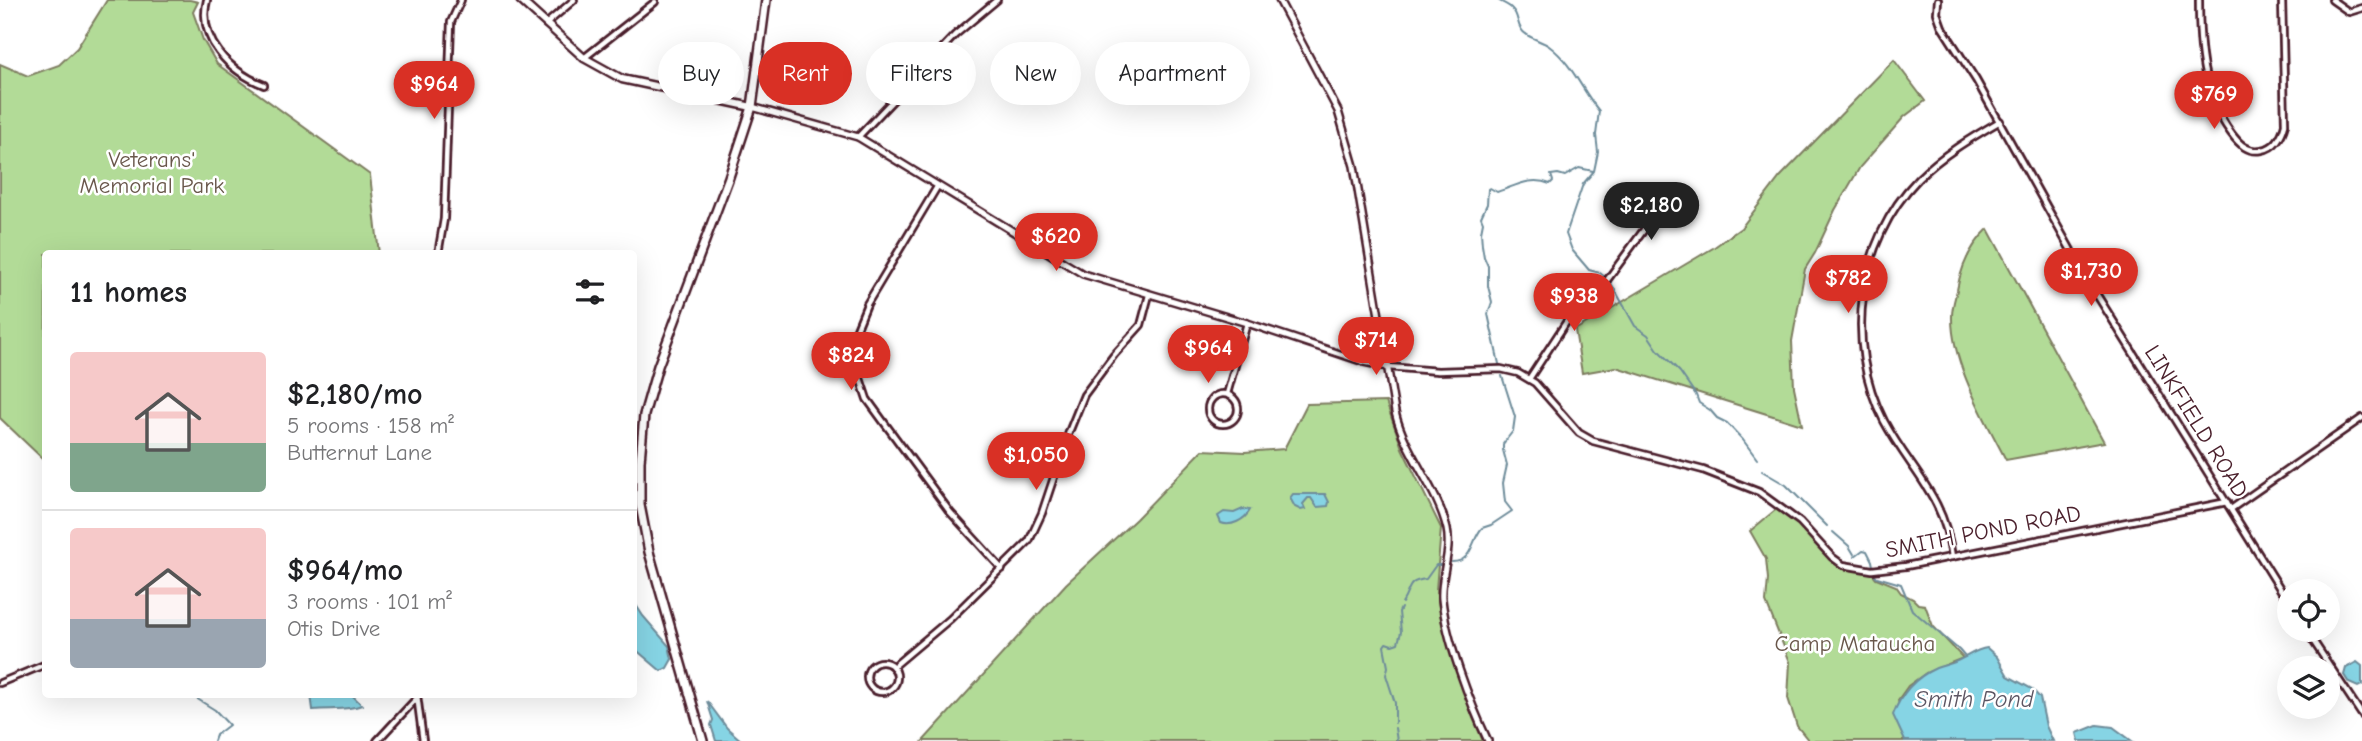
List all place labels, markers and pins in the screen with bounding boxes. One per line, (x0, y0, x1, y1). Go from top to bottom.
pin: $964 (393, 61, 475, 121)
pin: $769 (2173, 72, 2255, 131)
pin: $2,180 (1594, 182, 1708, 242)
pin: $620 (1015, 214, 1097, 273)
pin: $1,730 (2034, 248, 2148, 308)
pin: $782 (1807, 256, 1889, 315)
pin: $938 (1533, 274, 1615, 333)
pin: $714 (1335, 318, 1417, 377)
pin: $964 (1167, 326, 1249, 385)
pin: $824 (810, 332, 892, 392)
pin: $1,050 (979, 433, 1093, 492)

